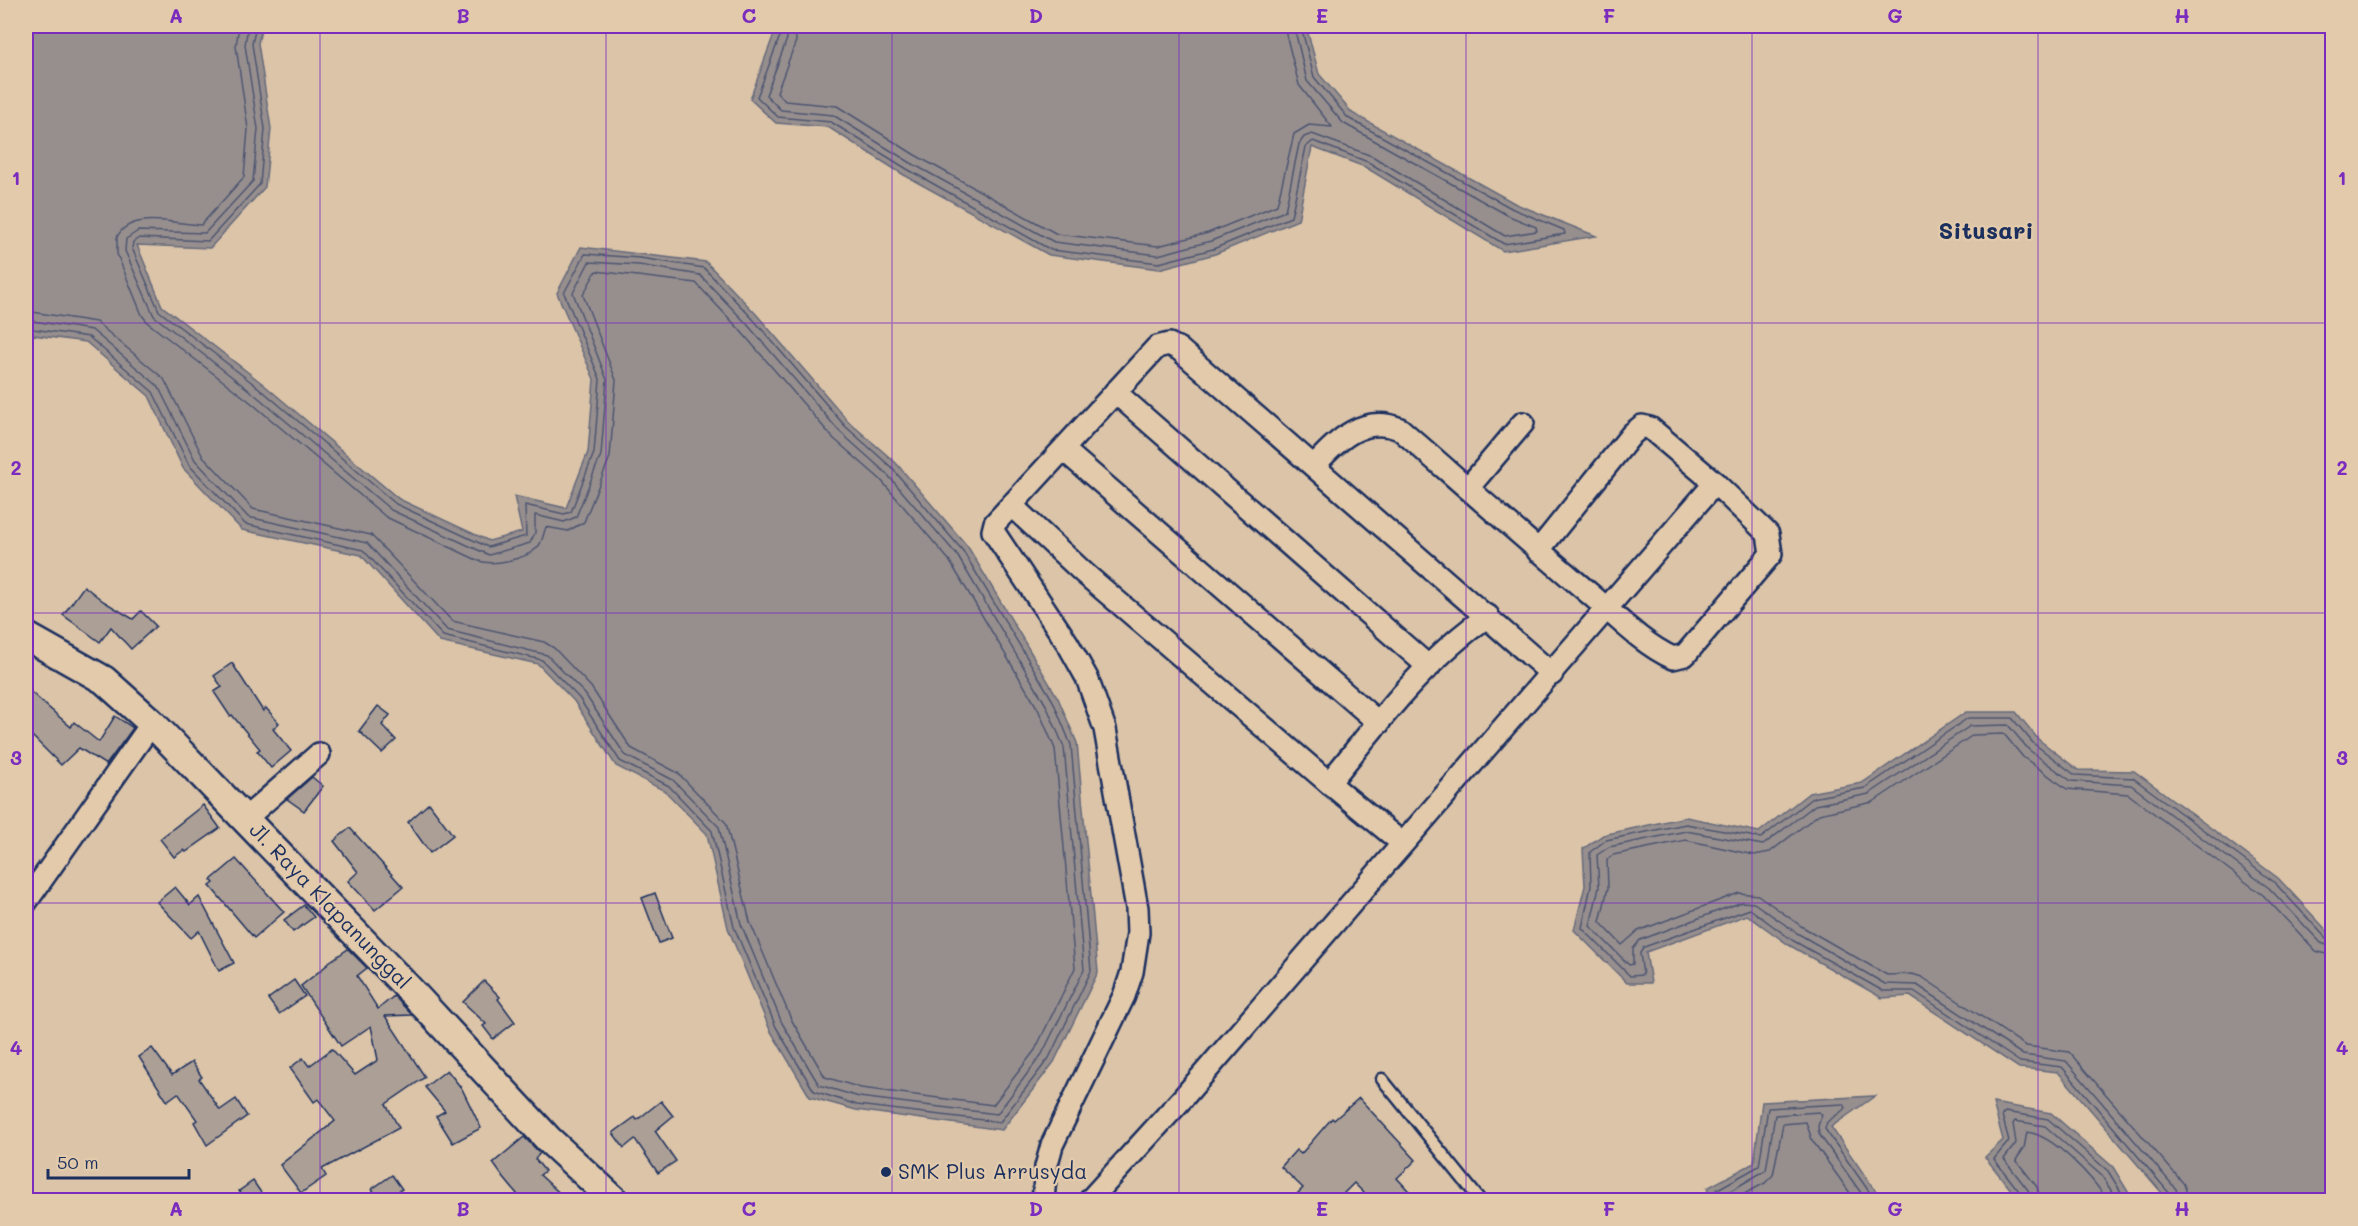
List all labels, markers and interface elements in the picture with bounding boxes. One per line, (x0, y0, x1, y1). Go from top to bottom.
text: A (169, 2, 183, 28)
text: B (456, 2, 470, 28)
text: C (742, 2, 757, 28)
text: D (1029, 2, 1043, 28)
text: E (1316, 2, 1328, 28)
text: F (1603, 2, 1616, 28)
text: G (1887, 2, 1903, 28)
text: H (2174, 2, 2190, 28)
text: 1 (12, 164, 20, 190)
text: 1 (2338, 164, 2346, 190)
district label: Situsari (1939, 214, 2034, 245)
text: 2 (10, 454, 22, 480)
text: 2 (2336, 454, 2348, 480)
text: 3 (10, 744, 22, 770)
text: 3 (2336, 744, 2348, 770)
street label: Jl. Raya Klapanunggal (244, 816, 418, 994)
text: 4 (10, 1034, 23, 1060)
text: 4 (2336, 1034, 2349, 1060)
scale bar (48, 1142, 189, 1180)
text: 50 m (57, 1150, 99, 1174)
place label: SMK Plus Arrusyda (898, 1157, 1087, 1184)
marker: SMK Plus Arrusyda (879, 1165, 893, 1179)
text: A (169, 1195, 183, 1221)
text: B (456, 1195, 470, 1221)
text: C (742, 1195, 757, 1221)
text: D (1029, 1195, 1043, 1221)
text: E (1316, 1195, 1328, 1221)
text: F (1603, 1195, 1616, 1221)
text: G (1887, 1195, 1903, 1221)
text: H (2174, 1195, 2190, 1221)

